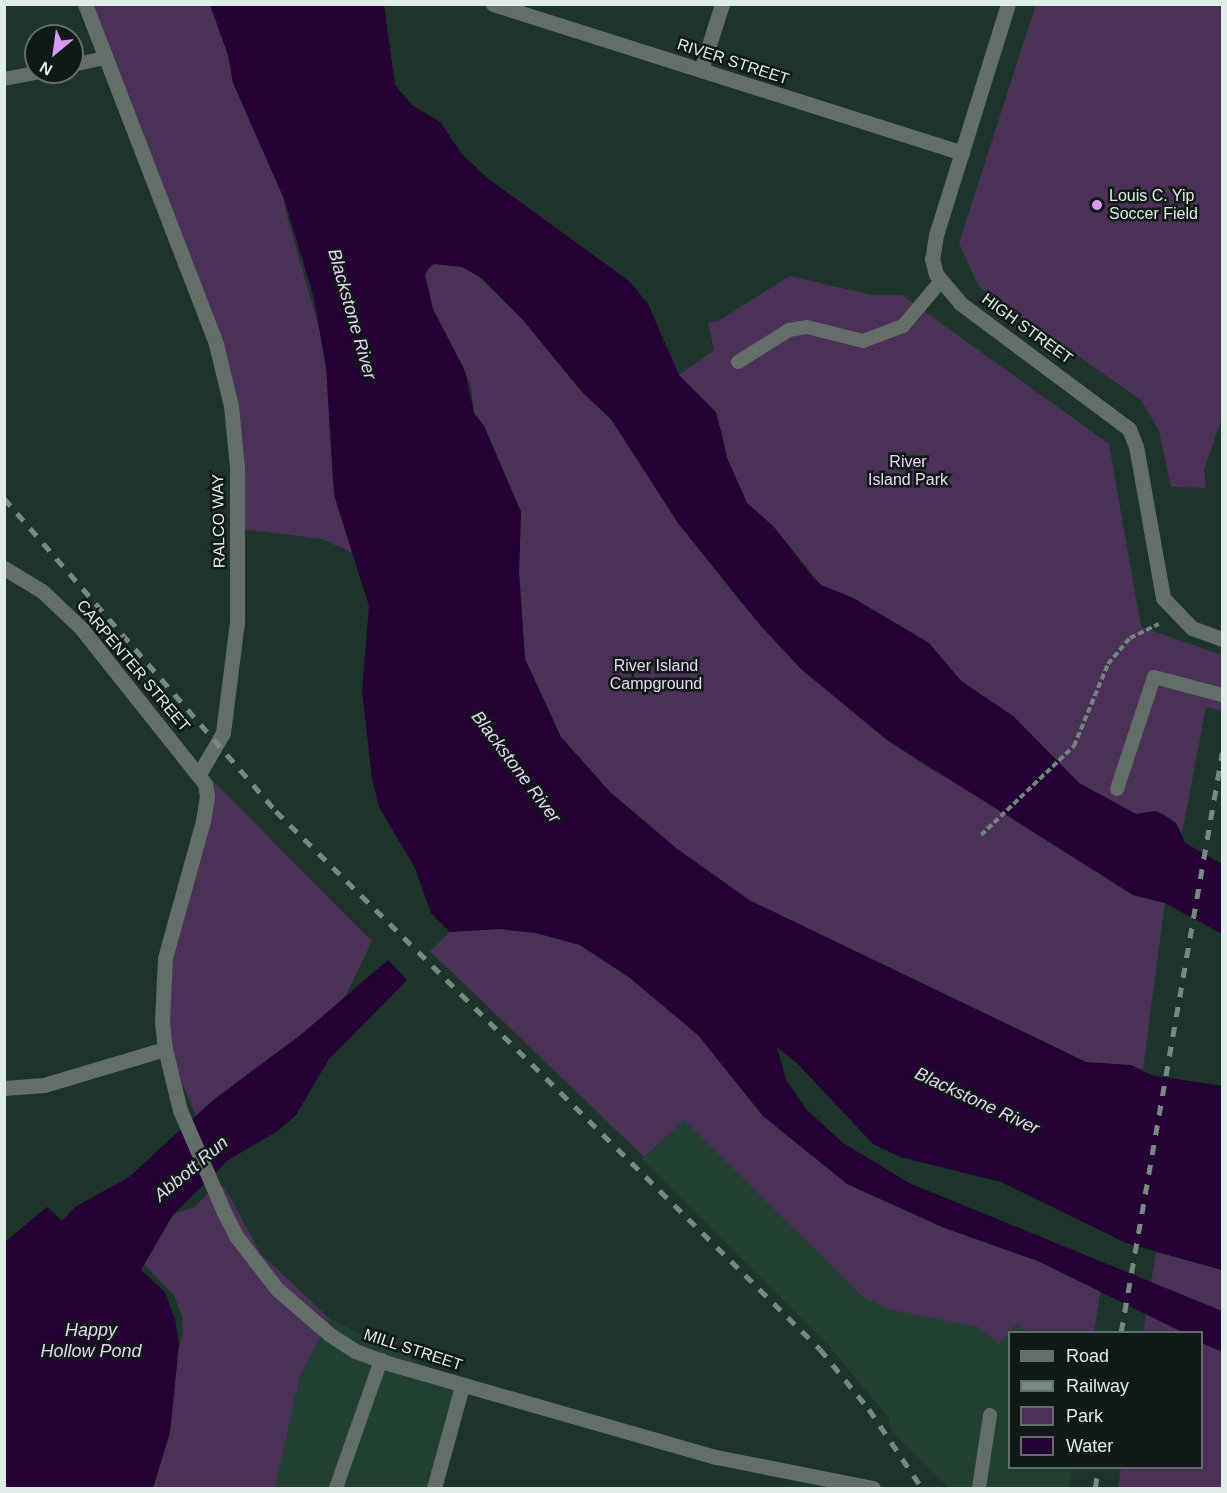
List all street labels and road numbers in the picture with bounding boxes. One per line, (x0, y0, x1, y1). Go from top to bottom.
street label: RIVER STREET (675, 35, 791, 89)
street label: HIGH STREET (978, 290, 1076, 368)
street label: RALCO WAY (209, 474, 229, 568)
street label: CARPENTER STREET (72, 596, 194, 736)
street label: MILL STREET (361, 1325, 465, 1375)

